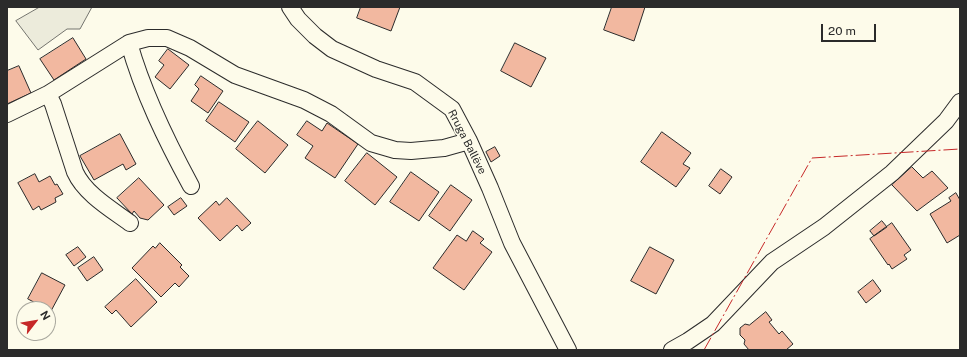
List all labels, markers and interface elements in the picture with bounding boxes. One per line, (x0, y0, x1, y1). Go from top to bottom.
scale bar (823, 16, 878, 42)
text: 20 m (828, 24, 856, 38)
street label: Rruga Ballëve (445, 107, 489, 177)
north arrow (16, 301, 56, 341)
text: N (38, 309, 53, 322)

